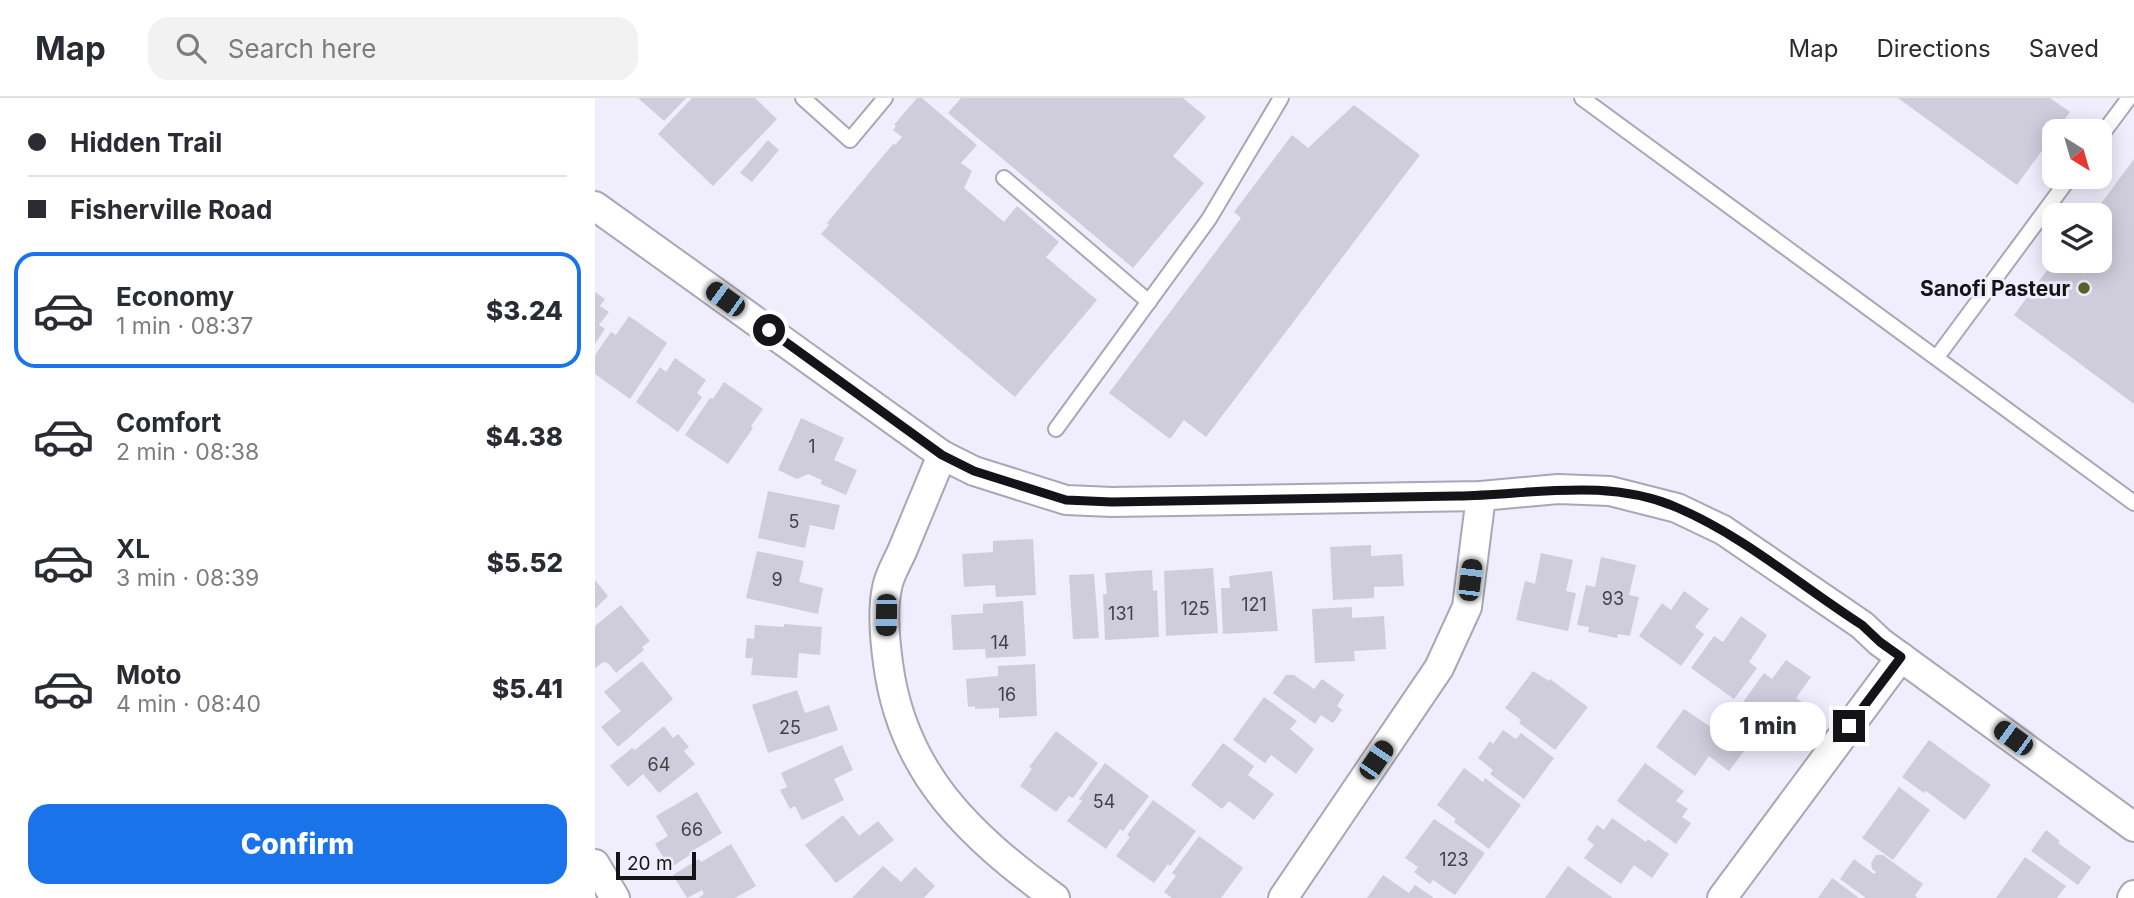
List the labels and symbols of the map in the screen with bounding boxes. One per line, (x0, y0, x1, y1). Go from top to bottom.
north arrow (2042, 119, 2112, 189)
place label: Sanofi Pasteur (1920, 276, 2070, 301)
car (702, 278, 749, 320)
marker: Sanofi Pasteur (2076, 280, 2092, 296)
route start (753, 314, 785, 346)
house number: 1 (808, 436, 816, 457)
house number: 5 (789, 511, 799, 532)
car (1458, 558, 1483, 602)
house number: 9 (771, 569, 783, 590)
house number: 93 (1602, 588, 1624, 609)
car (876, 594, 897, 636)
house number: 121 (1241, 594, 1267, 615)
house number: 125 (1180, 598, 1210, 619)
house number: 131 (1108, 603, 1134, 624)
house number: 14 (991, 632, 1009, 653)
house number: 16 (998, 684, 1016, 705)
callout: 1 min (1709, 702, 1825, 750)
route end (1833, 710, 1865, 742)
house number: 25 (779, 717, 801, 738)
car (1990, 717, 2037, 759)
car (1356, 737, 1397, 783)
house number: 64 (648, 754, 670, 775)
house number: 54 (1093, 791, 1115, 812)
house number: 66 (681, 819, 703, 840)
scale bar (616, 849, 697, 881)
house number: 123 (1439, 849, 1469, 870)

